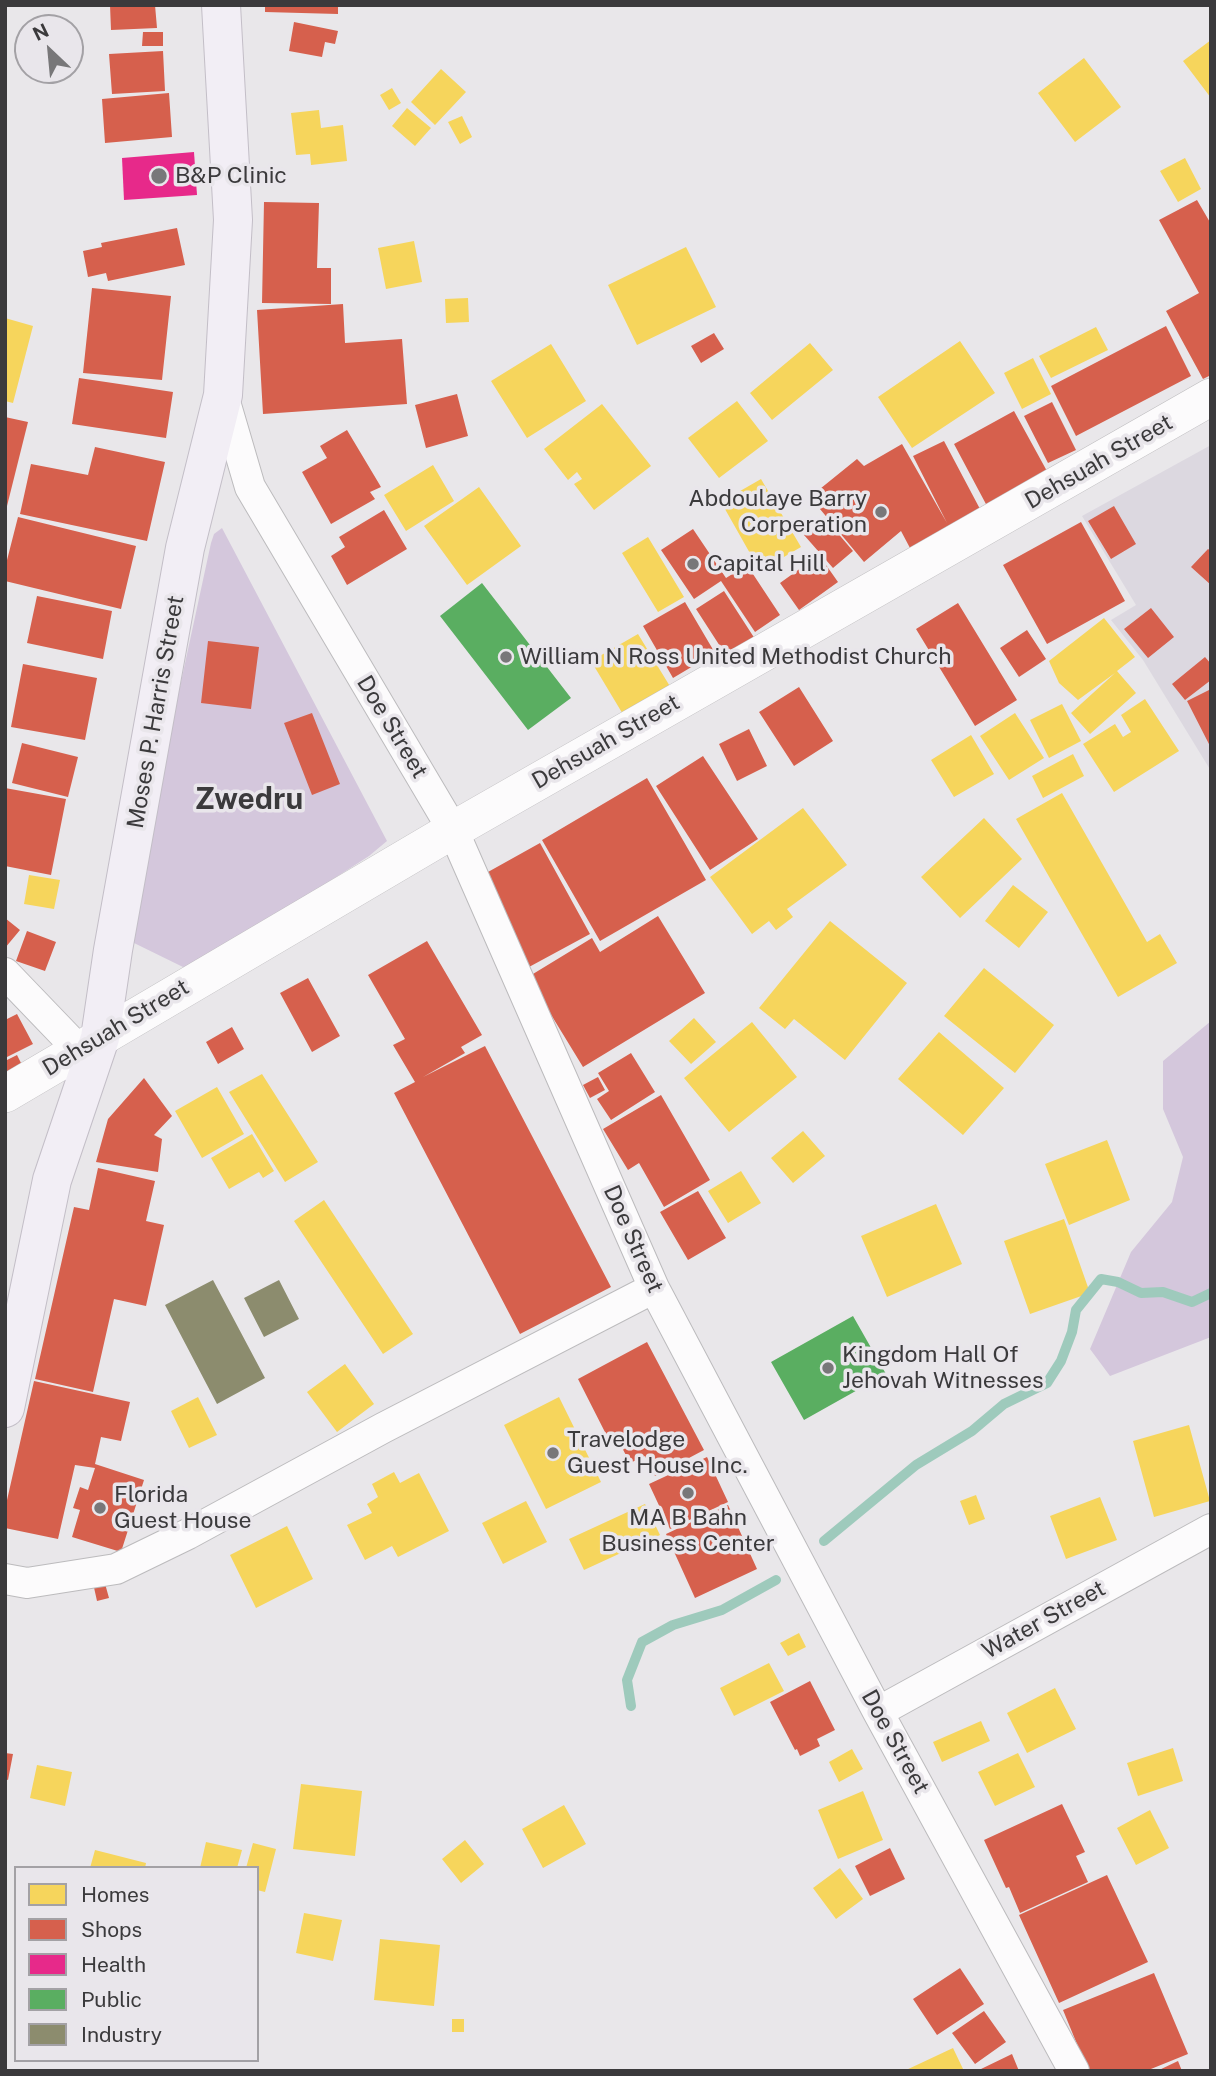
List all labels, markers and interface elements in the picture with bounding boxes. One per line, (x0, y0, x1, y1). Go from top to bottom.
north arrow (14, 14, 84, 84)
text: N (29, 19, 52, 45)
place label: B&P Clinic (175, 162, 287, 190)
marker: B&P Clinic (149, 166, 169, 186)
street label: Dehsuah Street (1020, 409, 1178, 515)
place label: Abdoulaye Barry Corperation (688, 485, 867, 539)
marker: Abdoulaye Barry Corperation (873, 504, 889, 520)
place label: Capital Hill (707, 550, 826, 578)
marker: Capital Hill (685, 556, 701, 572)
street label: Moses P. Harris Street (122, 593, 190, 831)
place label: William N Ross United Methodist Church (520, 643, 951, 671)
marker: William N Ross United Methodist Church (498, 649, 514, 665)
street label: Doe Street (351, 671, 433, 783)
street label: Dehsuah Street (527, 689, 685, 795)
district label: Zwedru (195, 782, 303, 818)
street label: Dehsuah Street (38, 973, 194, 1083)
street label: Doe Street (597, 1181, 669, 1297)
place label: Kingdom Hall Of Jehovah Witnesses (842, 1341, 1044, 1395)
marker: Kingdom Hall Of Jehovah Witnesses (820, 1360, 836, 1376)
place label: Travelodge Guest House Inc. (567, 1426, 748, 1480)
marker: Travelodge Guest House Inc. (545, 1445, 561, 1461)
place label: Florida Guest House (114, 1481, 252, 1535)
marker: MA B Bahn Business Center (680, 1485, 696, 1501)
marker: Florida Guest House (92, 1500, 108, 1516)
place label: MA B Bahn Business Center (601, 1504, 775, 1558)
street label: Water Street (978, 1575, 1110, 1665)
street label: Doe Street (855, 1685, 935, 1799)
legend (14, 1866, 259, 2062)
text: Homes (81, 1882, 149, 1907)
text: Shops (81, 1917, 142, 1942)
text: Health (81, 1952, 146, 1977)
text: Public (81, 1987, 142, 2012)
text: Industry (81, 2022, 162, 2047)

